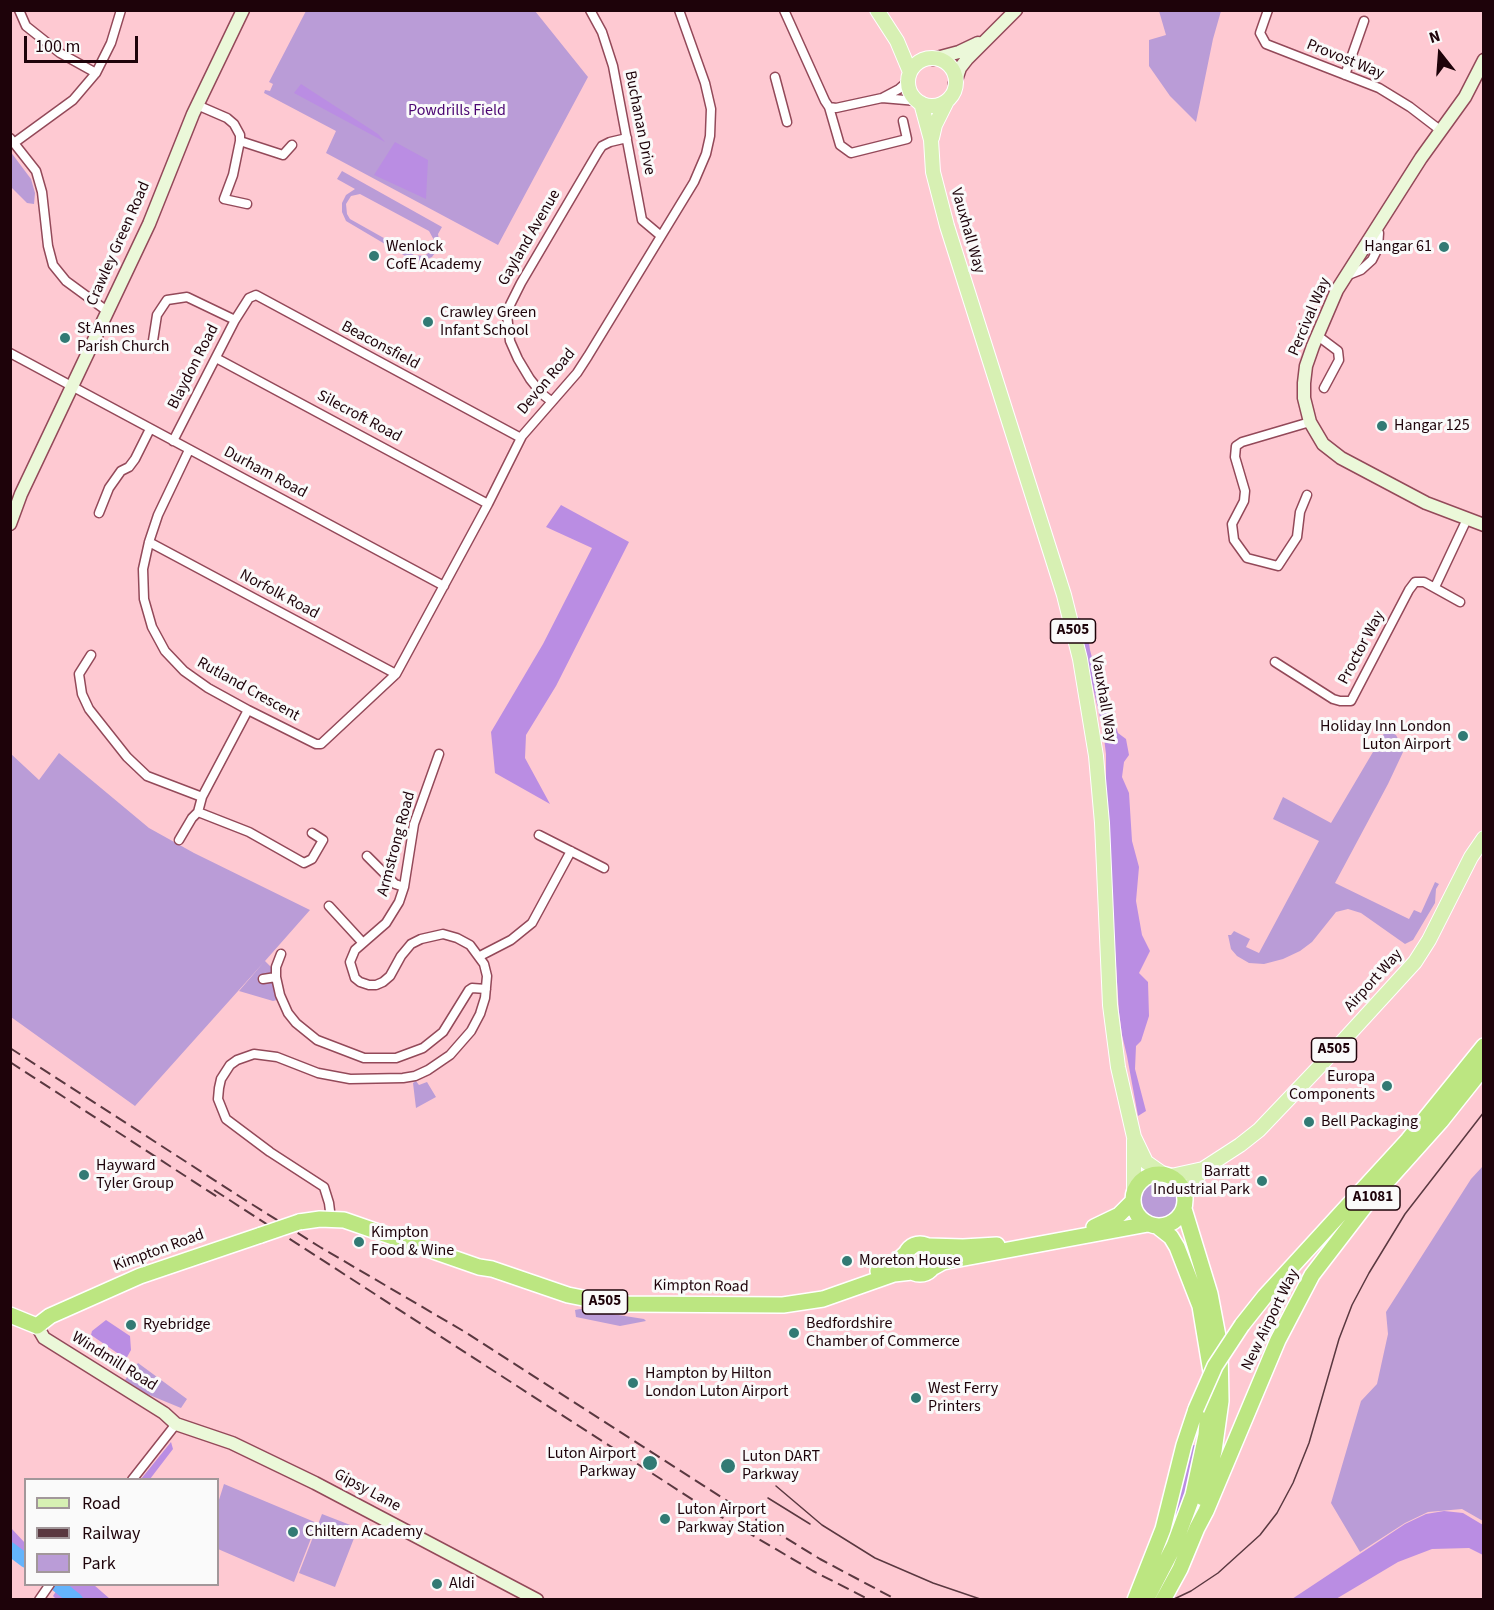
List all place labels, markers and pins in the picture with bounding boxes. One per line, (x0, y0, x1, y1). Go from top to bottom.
place label: Wenlock CofE Academy (386, 237, 482, 275)
place label: Hangar 61 (1364, 237, 1432, 257)
marker: Hangar 61 (1437, 240, 1451, 254)
marker: Wenlock CofE Academy (367, 249, 381, 263)
place label: Crawley Green Infant School (440, 303, 537, 341)
marker: Crawley Green Infant School (421, 315, 435, 329)
place label: St Annes Parish Church (77, 319, 169, 357)
marker: St Annes Parish Church (58, 331, 72, 345)
place label: Hangar 125 (1394, 416, 1470, 436)
marker: Hangar 125 (1375, 419, 1389, 433)
place label: Holiday Inn London Luton Airport (1320, 717, 1451, 755)
marker: Holiday Inn London Luton Airport (1456, 729, 1470, 743)
place label: Europa Components (1289, 1067, 1375, 1105)
marker: Europa Components (1380, 1079, 1394, 1093)
place label: Bell Packaging (1321, 1112, 1418, 1132)
marker: Bell Packaging (1302, 1115, 1316, 1129)
place label: Hayward Tyler Group (96, 1156, 174, 1194)
place label: Barratt Industrial Park (1153, 1162, 1250, 1200)
marker: Hayward Tyler Group (77, 1168, 91, 1182)
marker: Barratt Industrial Park (1255, 1174, 1269, 1188)
place label: Kimpton Food & Wine (371, 1223, 454, 1261)
marker: Kimpton Food & Wine (352, 1235, 366, 1249)
place label: Moreton House (859, 1251, 961, 1271)
marker: Moreton House (840, 1254, 854, 1268)
place label: Bedfordshire Chamber of Commerce (806, 1314, 960, 1352)
place label: Ryebridge (143, 1315, 210, 1335)
marker: Ryebridge (124, 1318, 138, 1332)
marker: Bedfordshire Chamber of Commerce (787, 1326, 801, 1340)
place label: Hampton by Hilton London Luton Airport (645, 1364, 788, 1402)
marker: Hampton by Hilton London Luton Airport (626, 1376, 640, 1390)
place label: West Ferry Printers (928, 1379, 998, 1417)
marker: West Ferry Printers (909, 1391, 923, 1405)
place label: Luton Airport Parkway (547, 1444, 636, 1482)
place label: Luton DART Parkway (742, 1447, 820, 1485)
marker: Luton Airport Parkway (641, 1454, 659, 1472)
marker: Luton DART Parkway (719, 1457, 737, 1475)
place label: Luton Airport Parkway Station (677, 1500, 785, 1538)
marker: Luton Airport Parkway Station (658, 1512, 672, 1526)
place label: Chiltern Academy (305, 1522, 423, 1542)
marker: Chiltern Academy (286, 1525, 300, 1539)
place label: Aldi (449, 1574, 475, 1594)
marker: Aldi (430, 1577, 444, 1591)

